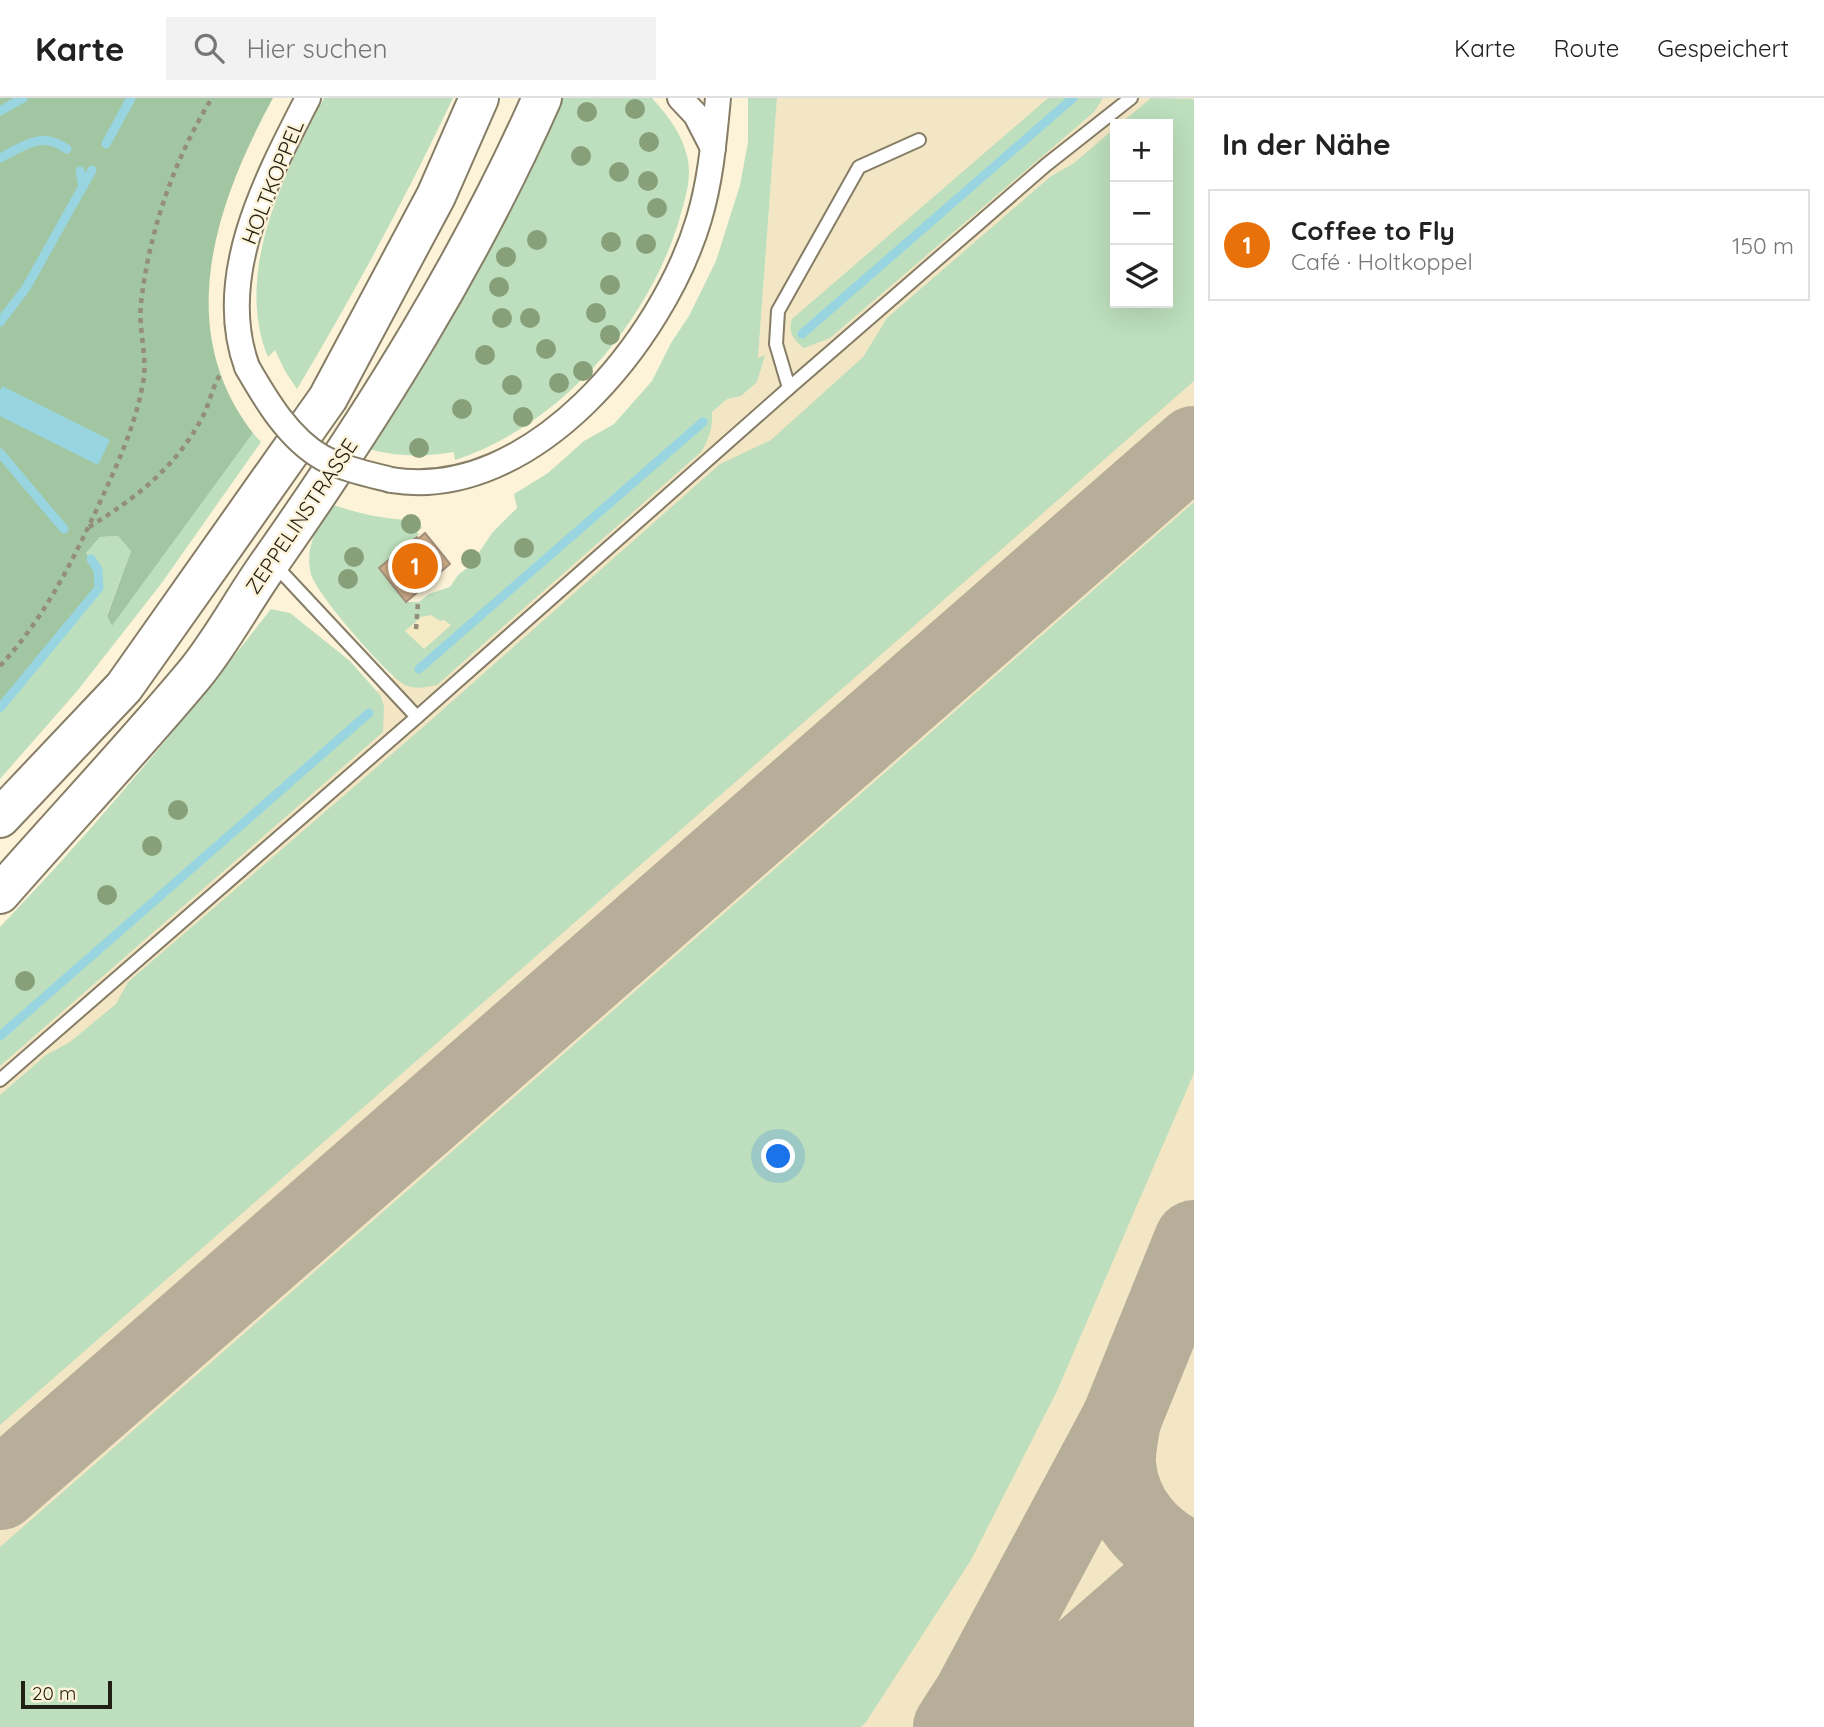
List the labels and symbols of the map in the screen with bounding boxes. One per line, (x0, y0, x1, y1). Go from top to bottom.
street label: HOLTKOPPEL (235, 116, 309, 248)
street label: ZEPPELINSTRASSE (239, 433, 363, 599)
pin: 1 (392, 540, 438, 592)
your location (761, 1139, 795, 1173)
scale bar (21, 1678, 112, 1710)

